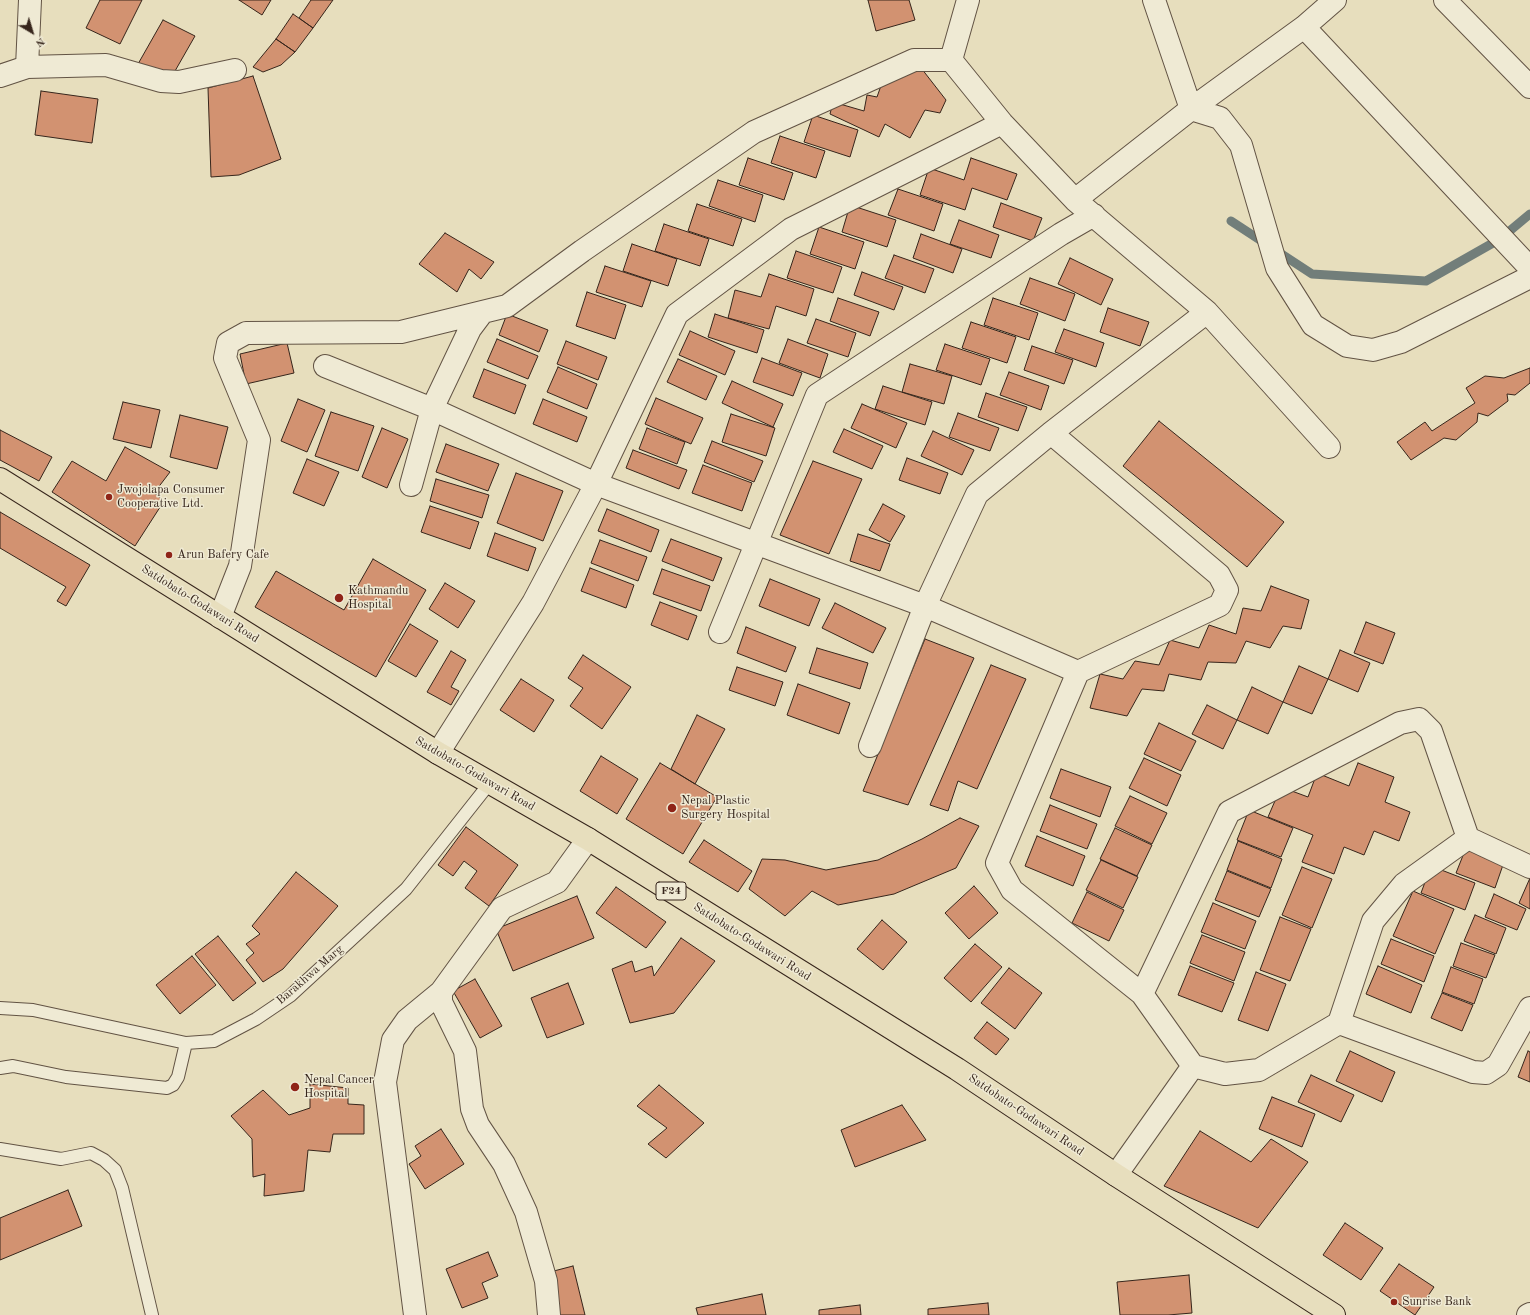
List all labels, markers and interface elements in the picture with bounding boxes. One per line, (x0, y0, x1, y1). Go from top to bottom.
north arrow (12, 12, 52, 52)
text: N (33, 35, 46, 49)
place label: Jwojolapa Consumer Cooperative Ltd. (117, 483, 225, 511)
marker: Jwojolapa Consumer Cooperative Ltd. (104, 492, 114, 502)
place label: Arun Bafery Cafe (177, 548, 269, 562)
marker: Arun Bafery Cafe (164, 550, 174, 560)
street label: Satdobato-Godawari Road (138, 562, 262, 646)
place label: Kathmandu Hospital (348, 584, 408, 612)
marker: Kathmandu Hospital (333, 592, 345, 604)
street label: Satdobato-Godawari Road (412, 734, 538, 814)
place label: Nepal Plastic Surgery Hospital (681, 794, 770, 822)
marker: Nepal Plastic Surgery Hospital (666, 802, 678, 814)
road number: F24 (656, 882, 686, 900)
street label: Satdobato-Godawari Road (690, 900, 814, 984)
street label: Barakhwa Marg (274, 942, 346, 1008)
street label: Satdobato-Godawari Road (966, 1071, 1086, 1159)
place label: Nepal Cancer Hospital (304, 1073, 374, 1101)
marker: Nepal Cancer Hospital (289, 1081, 301, 1093)
place label: Sunrise Bank (1402, 1295, 1472, 1309)
marker: Sunrise Bank (1389, 1297, 1399, 1307)

